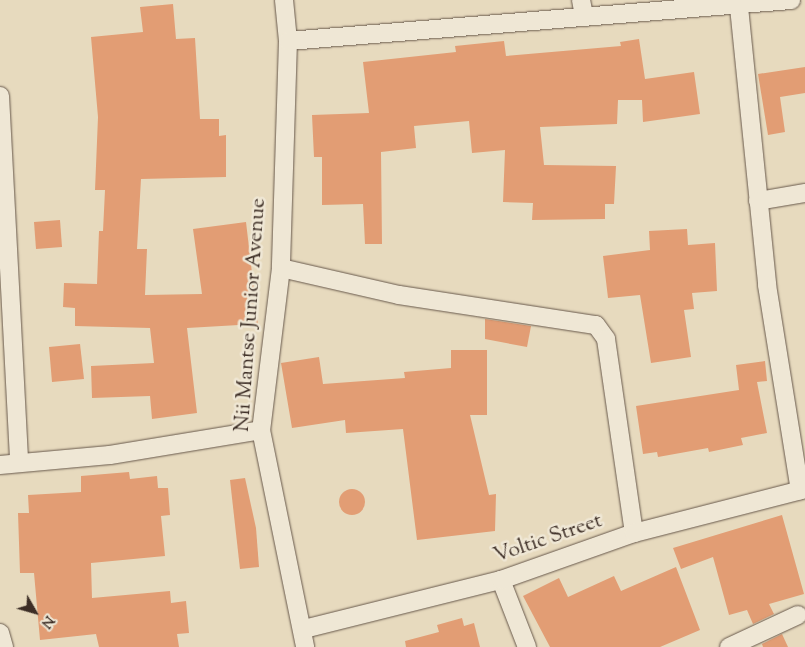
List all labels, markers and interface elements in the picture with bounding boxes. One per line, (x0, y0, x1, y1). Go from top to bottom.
street label: Nii Mantse Junior Avenue (230, 197, 272, 433)
street label: Voltic Street (490, 509, 606, 569)
north arrow (10, 587, 60, 637)
text: N (35, 611, 58, 632)

